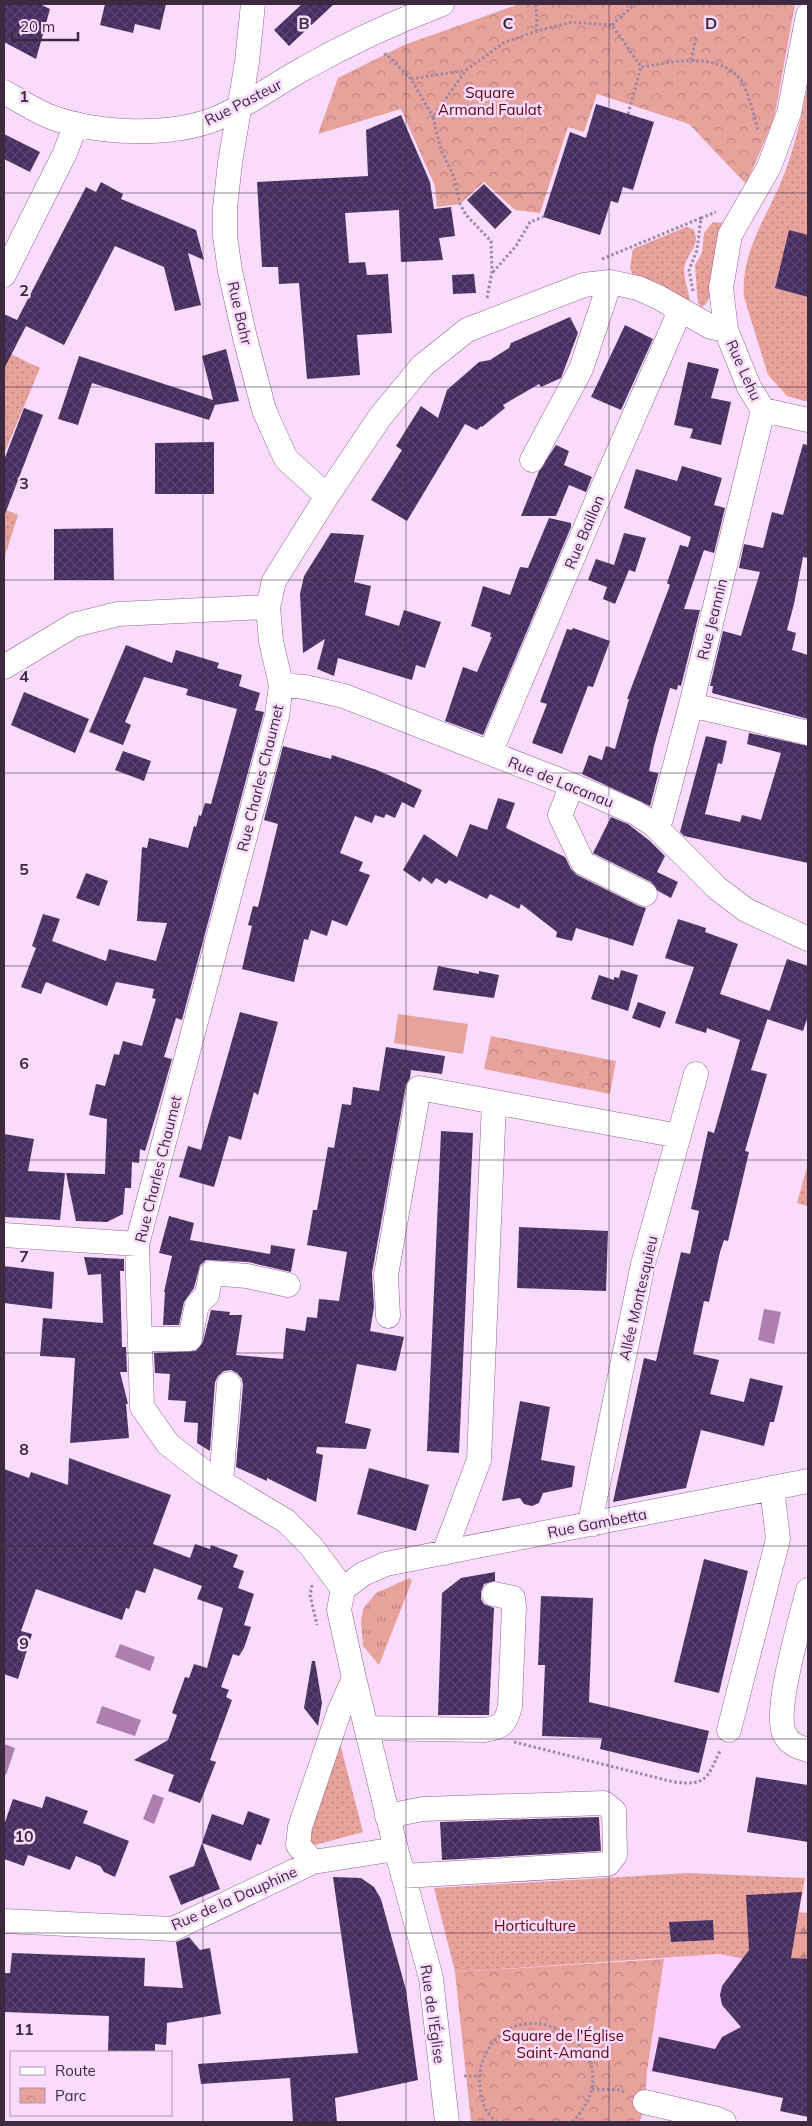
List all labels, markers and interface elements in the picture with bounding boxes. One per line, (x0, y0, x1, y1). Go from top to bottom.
scale bar (12, 10, 79, 42)
text: B (298, 13, 310, 33)
text: C (503, 13, 514, 33)
text: D (705, 13, 717, 33)
text: 20 m (20, 17, 55, 36)
street label: Rue Pasteur (201, 74, 285, 130)
park label: Square Armand Faulat (438, 83, 542, 119)
text: 1 (19, 86, 29, 106)
street label: Rue Bahr (223, 279, 257, 347)
text: 2 (19, 280, 29, 300)
street label: Rue Lehu (722, 337, 766, 403)
text: 3 (19, 473, 29, 493)
street label: Rue Baillon (560, 492, 608, 572)
street label: Rue Jeannin (693, 576, 731, 662)
text: 4 (19, 666, 29, 686)
street label: Rue Charles Chaumet (233, 702, 287, 854)
street label: Rue de Lacanau (505, 752, 617, 812)
text: 5 (19, 859, 29, 879)
text: 6 (19, 1053, 29, 1073)
street label: Rue Charles Chaumet (131, 1093, 185, 1245)
street label: Allée Montesquieu (614, 1234, 662, 1362)
text: 7 (19, 1246, 29, 1266)
text: 8 (19, 1439, 29, 1459)
street label: Rue Gambetta (546, 1504, 648, 1542)
text: 9 (19, 1633, 29, 1653)
text: 10 (14, 1826, 34, 1846)
street label: Rue de la Dauphine (168, 1862, 300, 1934)
park label: Horticulture (494, 1916, 576, 1935)
street label: Rue de l'Église (417, 1963, 449, 2065)
text: 11 (14, 2019, 34, 2039)
park label: Square de l'Église Saint-Amand (502, 2026, 624, 2062)
legend (10, 2051, 172, 2116)
text: Route (55, 2061, 96, 2080)
text: Parc (55, 2086, 86, 2105)

